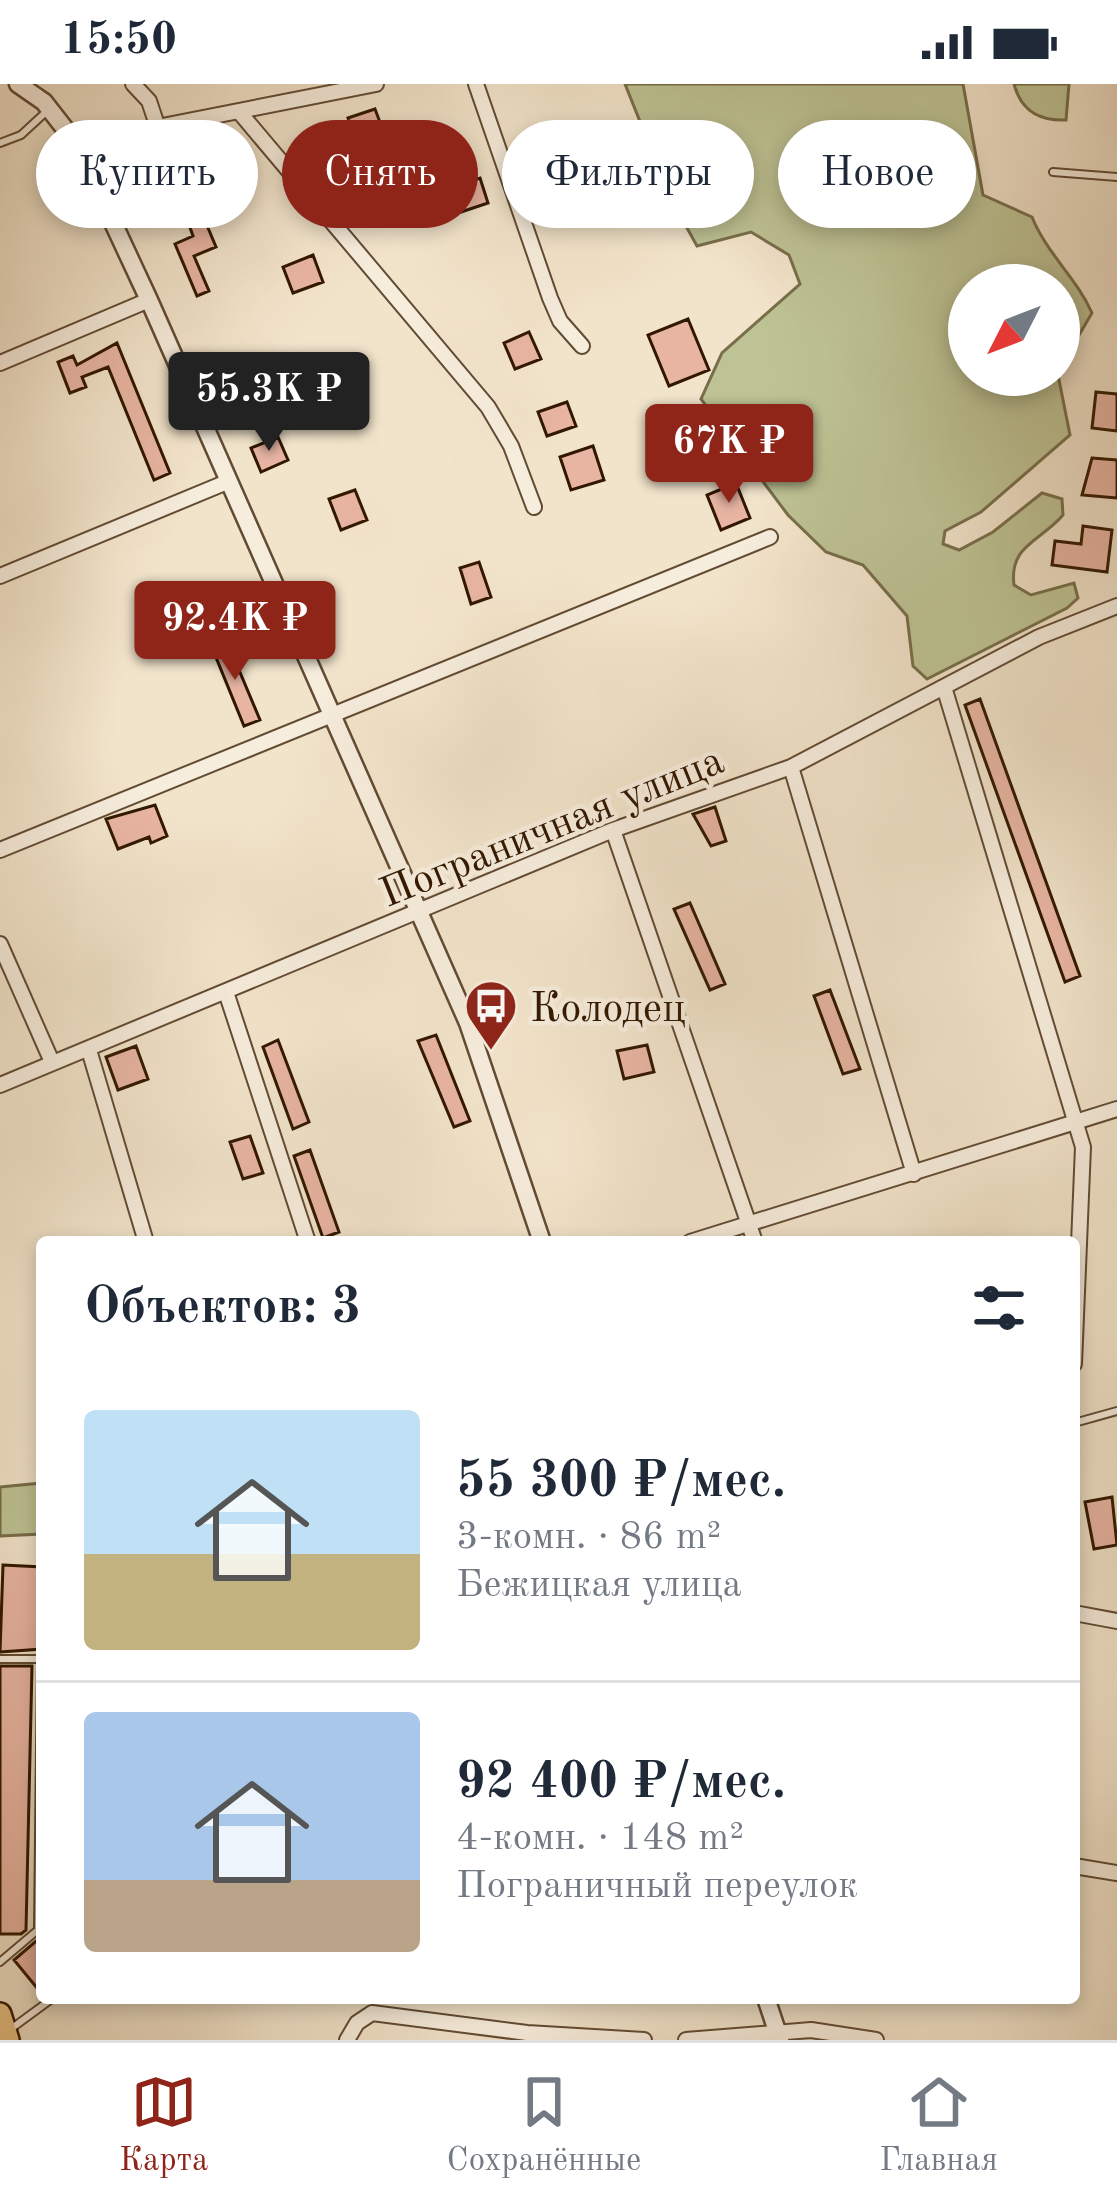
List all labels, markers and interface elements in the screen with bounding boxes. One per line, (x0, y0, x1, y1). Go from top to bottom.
text: 15:50 (60, 19, 177, 64)
chip: Купить (36, 120, 258, 228)
chip: Снять (282, 120, 478, 228)
chip: Фильтры (502, 120, 754, 228)
chip: Новое (778, 120, 976, 228)
north arrow (948, 264, 1080, 396)
map controls (948, 264, 1080, 396)
pin: 55.3K ₽ (158, 352, 380, 454)
text: 55.3K ₽ (195, 371, 343, 410)
pin: 67K ₽ (645, 404, 813, 506)
text: 67K ₽ (672, 423, 786, 462)
pin: 92.4K ₽ (124, 581, 346, 683)
text: 92.4K ₽ (161, 600, 309, 639)
street label: Пограничная улица (375, 741, 730, 917)
bus stop icon: Колодец (463, 978, 519, 1052)
place label: Колодец (530, 989, 685, 1031)
icon: filters (966, 1275, 1032, 1341)
text: Объектов: 3 (84, 1283, 361, 1334)
text: 55 300 ₽/мес. (456, 1457, 786, 1508)
icon: home (180, 1458, 324, 1602)
text: 3-комн. · 86 m² (456, 1518, 721, 1557)
text: Бежицкая улица (456, 1566, 742, 1605)
text: 92 400 ₽/мес. (456, 1758, 786, 1809)
icon: home (180, 1760, 324, 1904)
text: 4-комн. · 148 m² (456, 1819, 744, 1858)
text: Пограничный переулок (456, 1867, 858, 1906)
tab: Карта (119, 2069, 208, 2182)
tab: Сохранённые (447, 2069, 641, 2182)
tab: Главная (879, 2069, 998, 2182)

